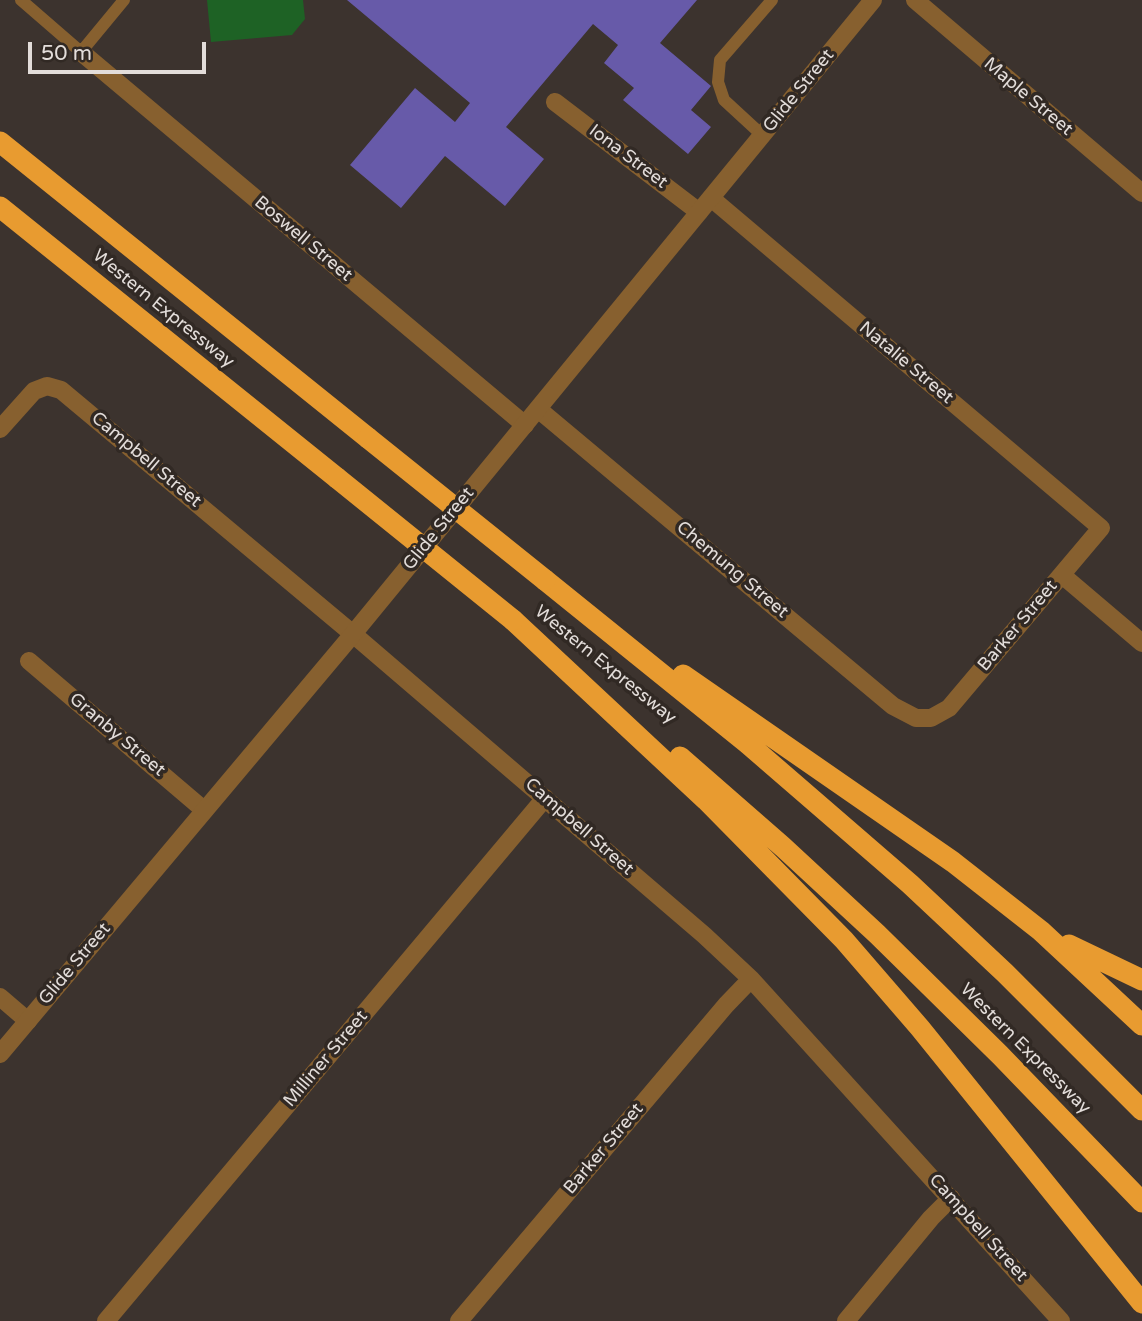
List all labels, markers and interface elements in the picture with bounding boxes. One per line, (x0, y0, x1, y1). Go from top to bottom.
scale bar (32, 28, 210, 72)
text: 50 m (41, 41, 92, 66)
street label: Glide Street (759, 45, 839, 137)
street label: Maple Street (979, 53, 1077, 141)
street label: Iona Street (584, 120, 672, 194)
street label: Boswell Street (250, 192, 356, 286)
street label: Western Expressway (88, 245, 238, 373)
street label: Natalie Street (854, 317, 958, 409)
street label: Campbell Street (87, 408, 205, 512)
street label: Glide Street (399, 483, 479, 575)
street label: Chemung Street (672, 517, 792, 623)
street label: Barker Street (974, 576, 1062, 676)
street label: Western Expressway (530, 601, 680, 729)
street label: Granby Street (65, 689, 169, 781)
street label: Campbell Street (520, 774, 638, 880)
street label: Glide Street (35, 919, 115, 1009)
street label: Western Expressway (955, 979, 1095, 1119)
street label: Milliner Street (279, 1006, 373, 1112)
street label: Barker Street (560, 1099, 648, 1199)
street label: Campbell Street (924, 1170, 1032, 1286)

